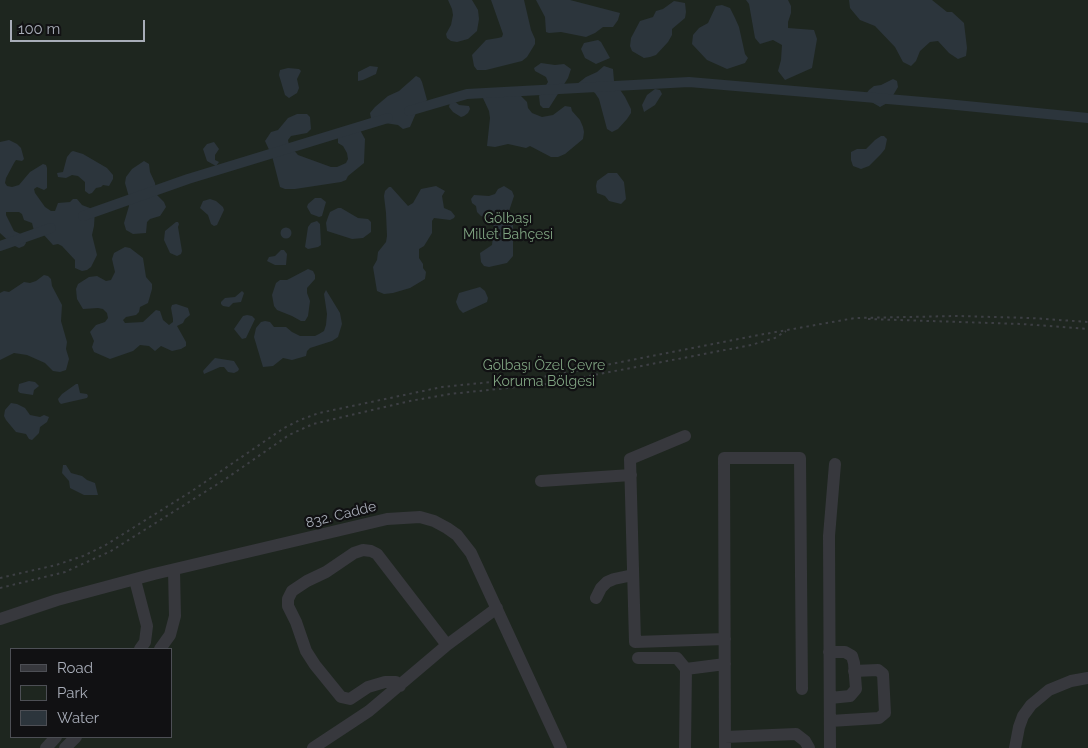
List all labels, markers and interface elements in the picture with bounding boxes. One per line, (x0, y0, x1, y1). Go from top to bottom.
scale bar (12, 10, 148, 42)
text: 100 m (18, 20, 60, 38)
park label: Gölbaşı Millet Bahçesi (463, 211, 553, 243)
park label: Gölbaşı Özel Çevre Koruma Bölgesi (483, 358, 605, 391)
street label: 832. Cadde (304, 498, 378, 532)
legend (10, 648, 172, 738)
text: Road (57, 659, 93, 677)
text: Park (57, 684, 88, 702)
text: Water (57, 709, 99, 727)

